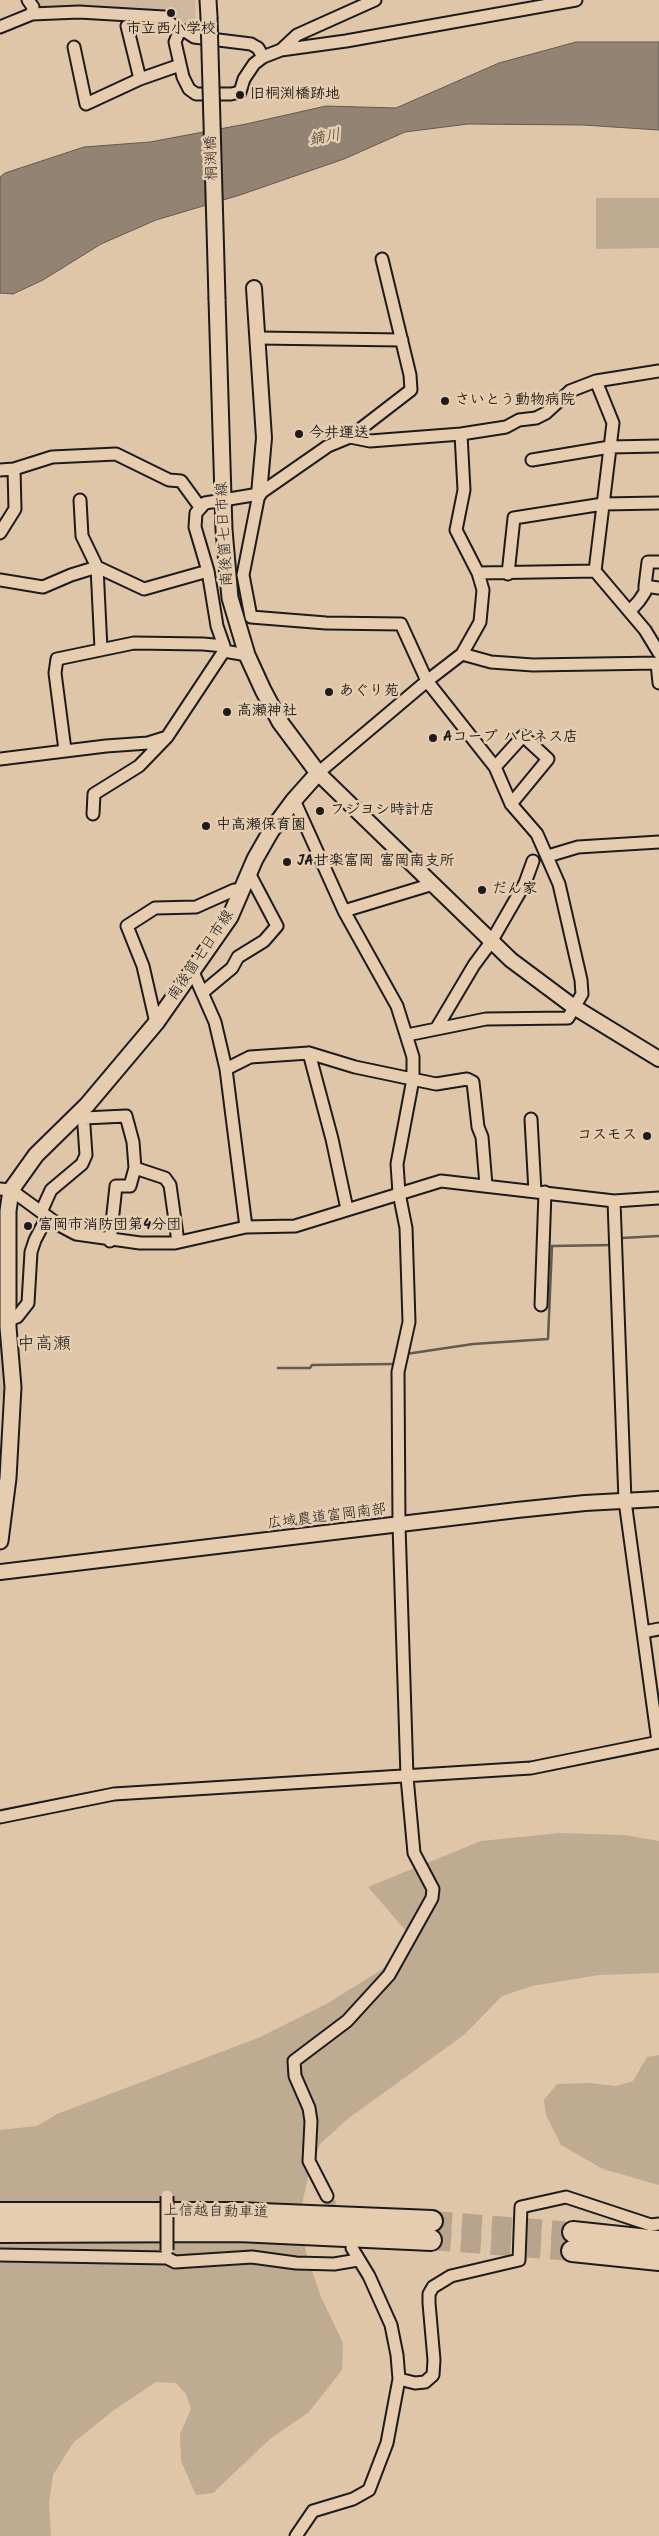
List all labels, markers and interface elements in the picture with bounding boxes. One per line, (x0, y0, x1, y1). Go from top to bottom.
marker: 市立西小学校 (165, 7, 177, 19)
place label: 市立西小学校 (126, 21, 216, 39)
place label: 旧桐渕橋跡地 (250, 86, 340, 104)
marker: 旧桐渕橋跡地 (234, 89, 246, 101)
water label: 鏑川 (308, 127, 342, 151)
street label: 桐渕橋 (203, 135, 223, 181)
place label: さいとう動物病院 (455, 392, 575, 410)
marker: さいとう動物病院 (439, 395, 451, 407)
place label: 今井運送 (309, 425, 369, 443)
marker: 今井運送 (293, 428, 305, 440)
street label: 南後箇七日市線 (214, 481, 238, 587)
place label: あぐり苑 (339, 683, 399, 701)
marker: あぐり苑 (323, 686, 335, 698)
place label: 高瀬神社 (237, 703, 297, 721)
marker: 高瀬神社 (221, 706, 233, 718)
place label: Aコープ ハピネス店 (443, 729, 578, 747)
marker: Aコープ ハピネス店 (427, 732, 439, 744)
place label: フジヨシ時計店 (330, 802, 435, 820)
marker: フジヨシ時計店 (314, 805, 326, 817)
place label: 中高瀬保育園 (216, 817, 306, 835)
marker: 中高瀬保育園 (200, 820, 212, 832)
place label: JA甘楽富岡 富岡南支所 (297, 853, 455, 871)
marker: JA甘楽富岡 富岡南支所 (281, 856, 293, 868)
place label: だん家 (492, 881, 537, 899)
marker: だん家 (476, 884, 488, 896)
street label: 南後箇七日市線 (165, 907, 239, 1005)
place label: コスモス (577, 1127, 637, 1145)
marker: コスモス (641, 1130, 653, 1142)
place label: 富岡市消防団第4分団 (38, 1217, 181, 1235)
marker: 富岡市消防団第4分団 (22, 1220, 34, 1232)
district label: 中高瀬 (17, 1335, 71, 1357)
street label: 広域農道富岡南部 (266, 1502, 388, 1534)
street label: 上信越自動車道 (163, 2203, 269, 2223)

